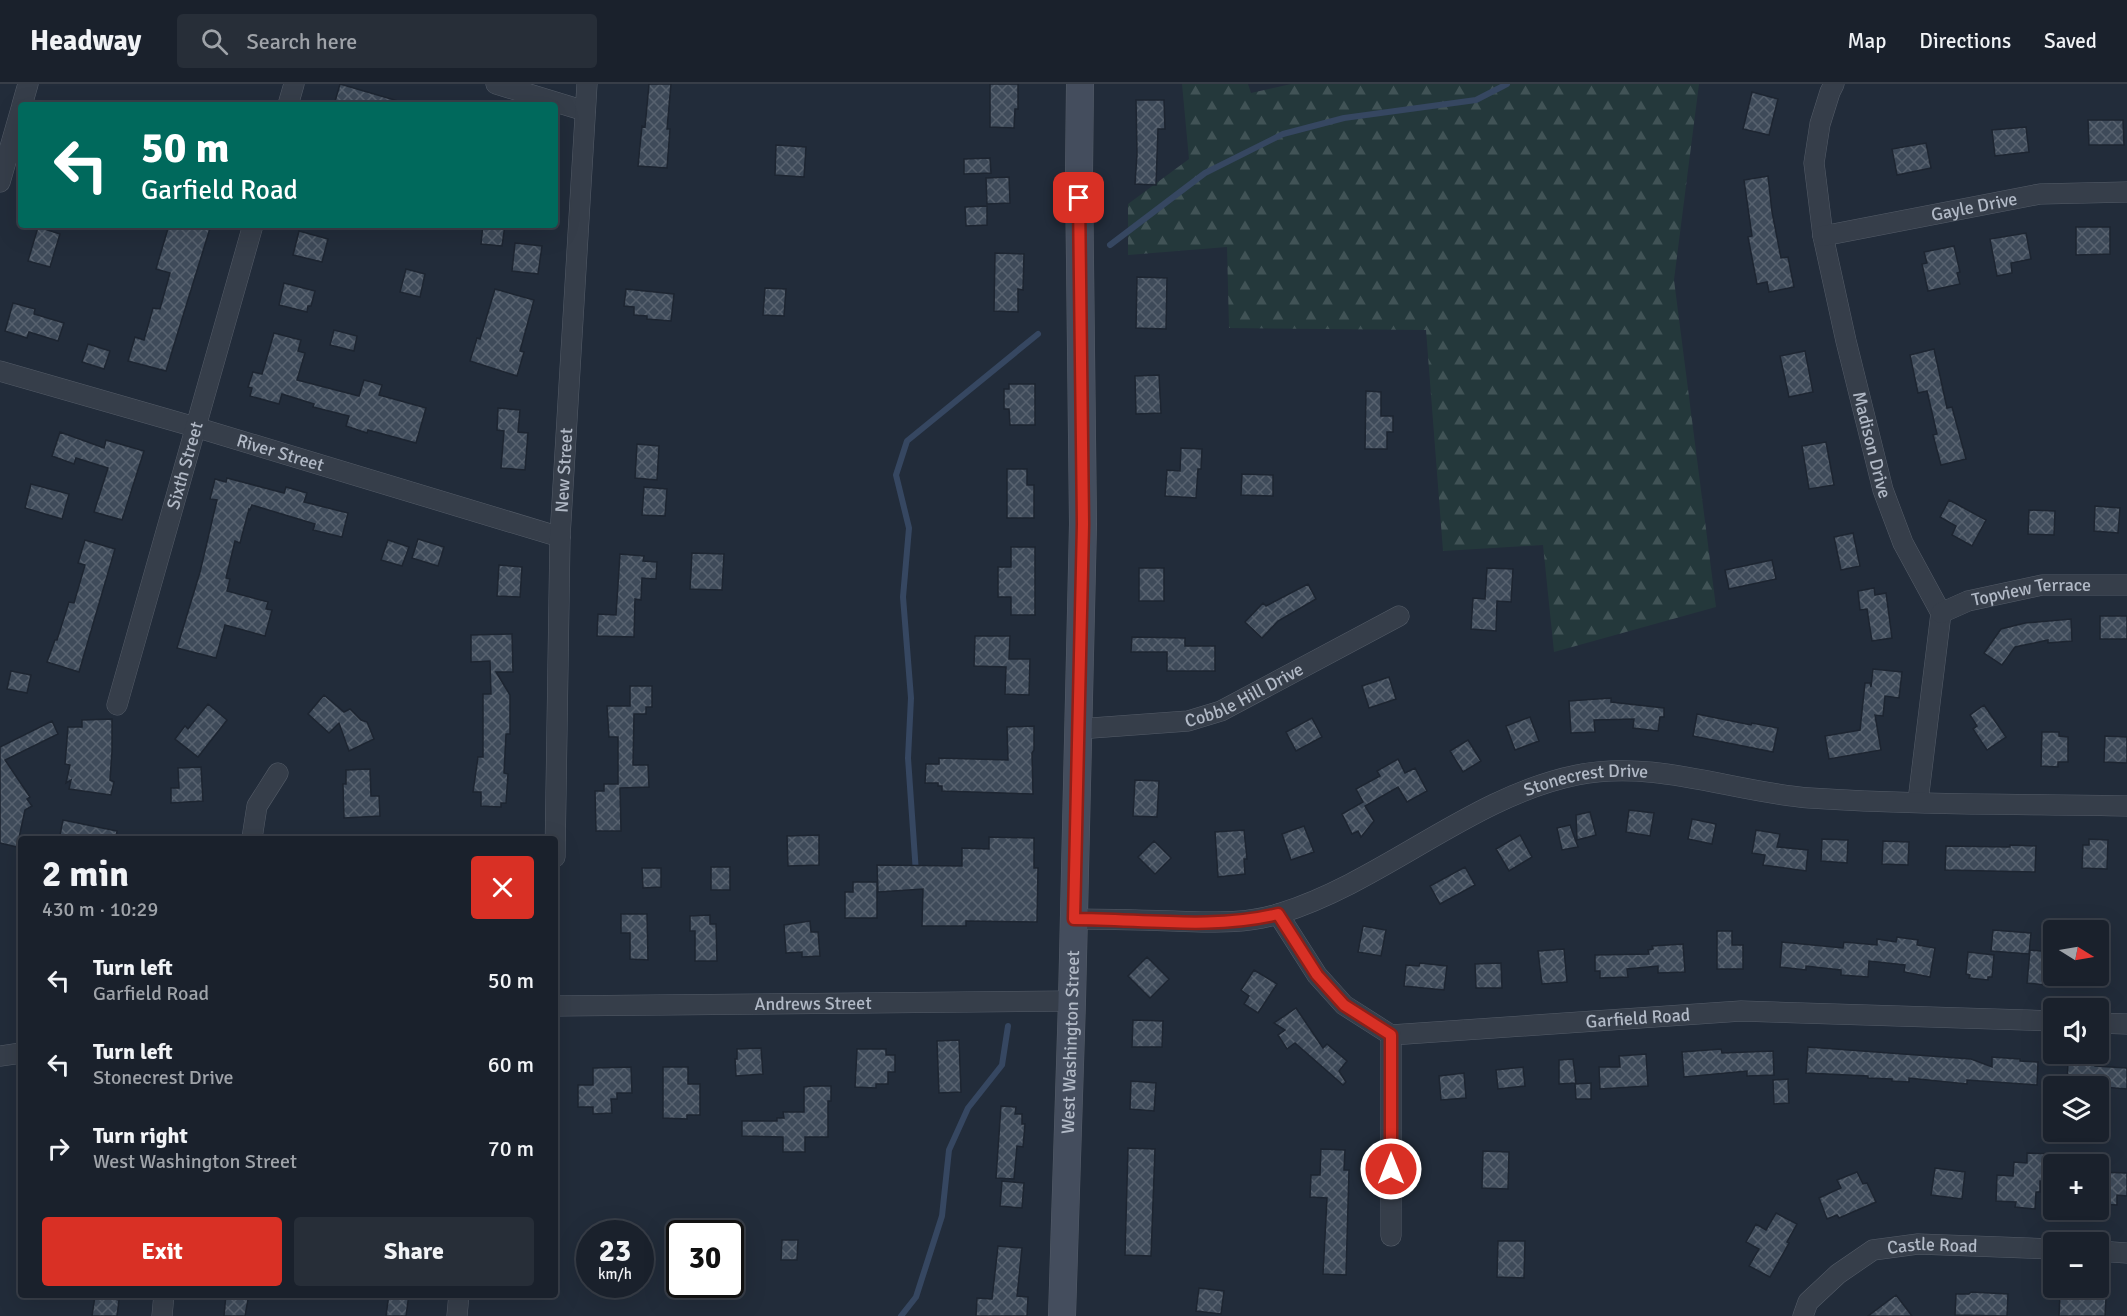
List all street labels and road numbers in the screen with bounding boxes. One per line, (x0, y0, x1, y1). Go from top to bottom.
street label: Gayle Drive (1929, 188, 2019, 226)
street label: Madison Drive (1848, 389, 1896, 502)
street label: Sixth Street (162, 419, 208, 512)
street label: New Street (550, 427, 577, 513)
street label: River Street (234, 429, 327, 476)
street label: Topview Terrace (1970, 574, 2091, 611)
street label: Cobble Hill Drive (1182, 658, 1307, 732)
street label: Stonecrest Drive (1520, 760, 1649, 801)
street label: West Washington Street (1057, 950, 1084, 1134)
street label: Andrews Street (754, 992, 872, 1015)
street label: Garfield Road (1585, 1004, 1691, 1033)
street label: Castle Road (1886, 1233, 1978, 1259)

